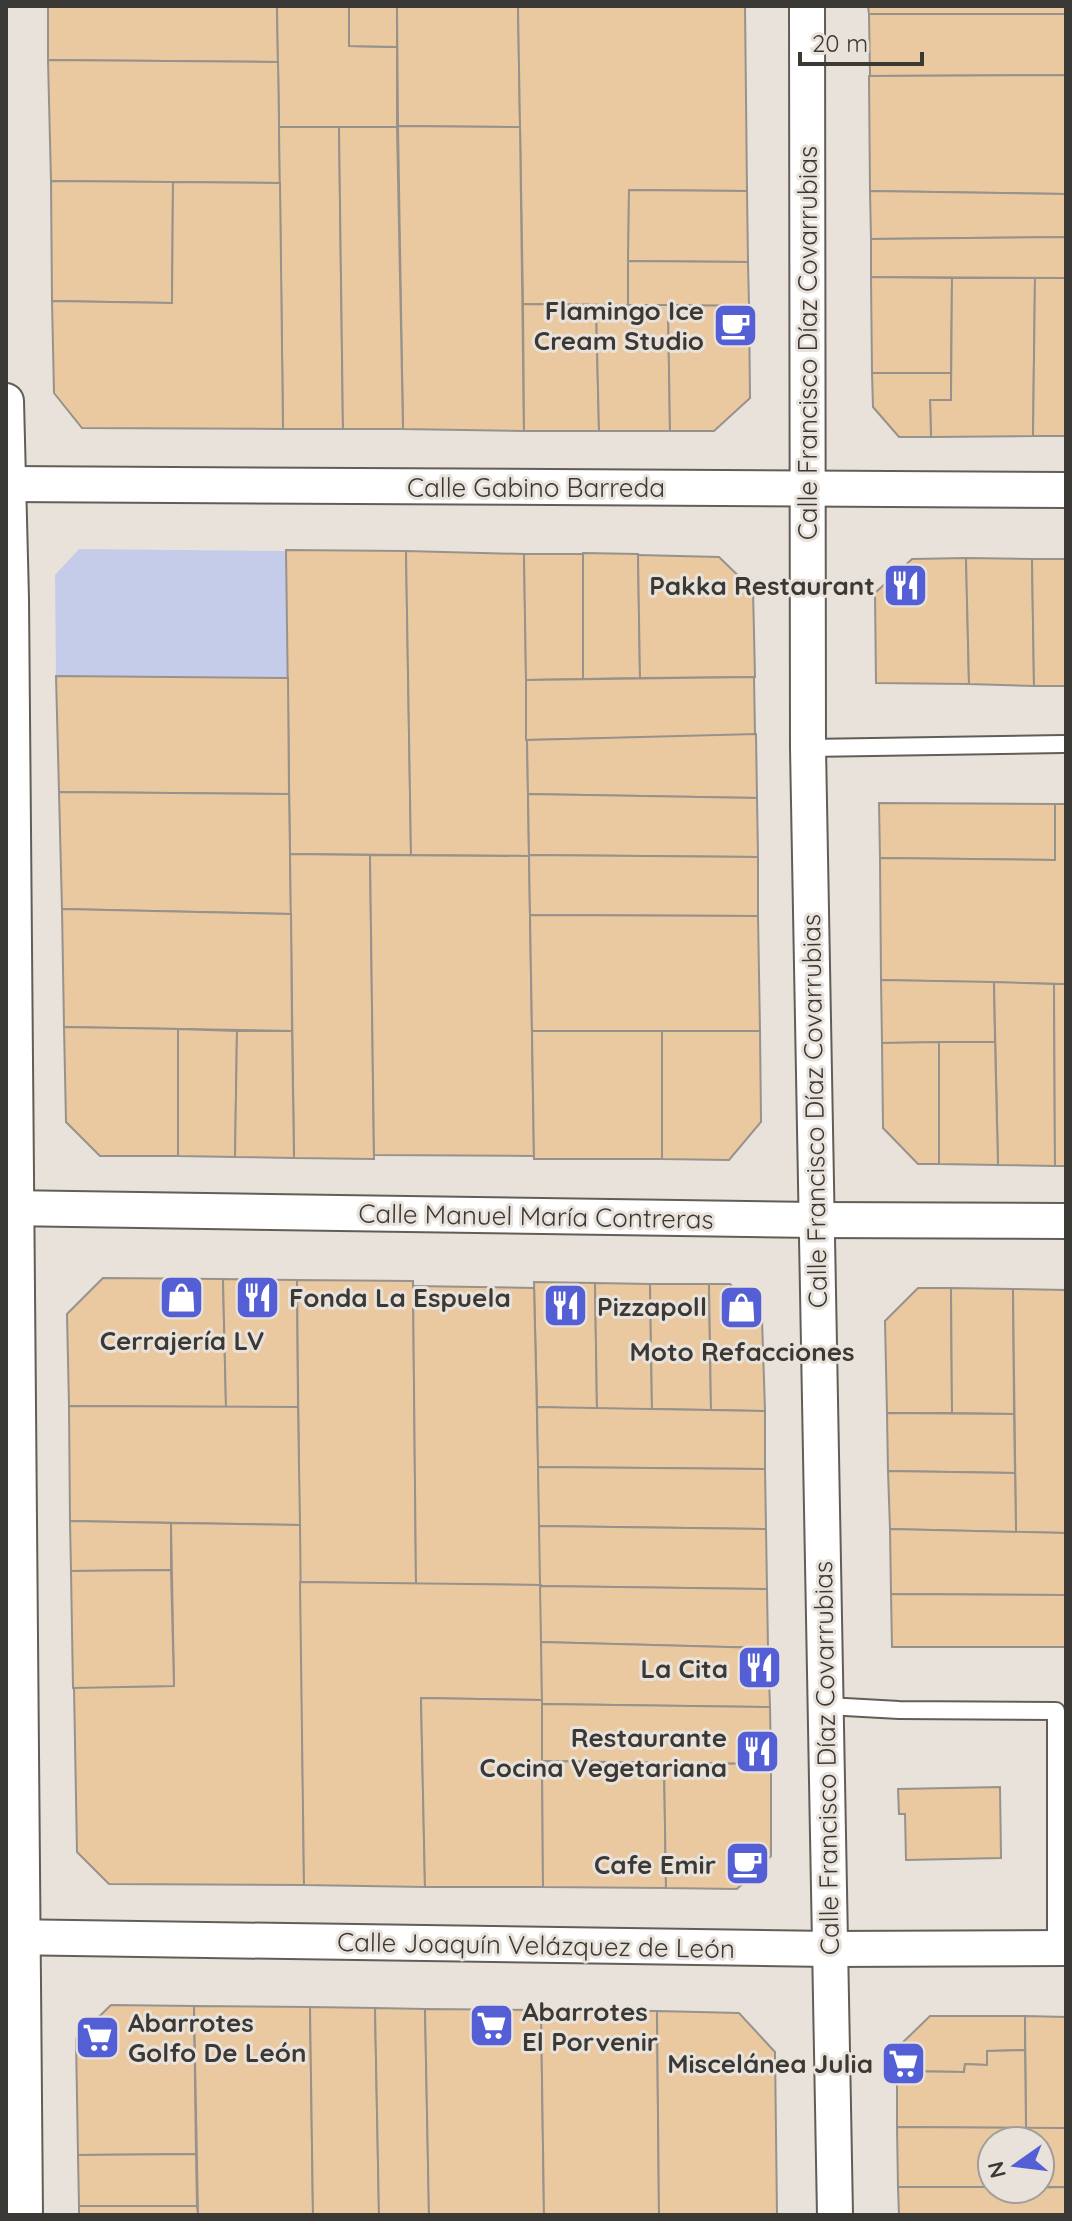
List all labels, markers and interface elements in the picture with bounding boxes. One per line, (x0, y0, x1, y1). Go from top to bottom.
scale bar (800, 16, 922, 66)
text: 20 m (812, 28, 868, 58)
street label: Calle Francisco Díaz Covarrubias (791, 146, 824, 540)
place label: Flamingo Ice Cream Studio (534, 294, 704, 357)
cafe icon: Flamingo Ice Cream Studio (711, 301, 759, 349)
street label: Calle Gabino Barreda (407, 471, 665, 504)
restaurant icon: Pakka Restaurant (882, 561, 930, 609)
place label: Pakka Restaurant (649, 569, 875, 602)
street label: Calle Francisco Díaz Covarrubias (794, 914, 834, 1308)
street label: Calle Manuel María Contreras (358, 1196, 714, 1236)
shop icon: Cerrajería LV (158, 1273, 206, 1321)
restaurant icon: Fonda La Espuela (234, 1273, 282, 1321)
place label: Fonda La Espuela (289, 1281, 511, 1314)
restaurant icon: Pizzapoll (542, 1282, 590, 1330)
shop icon: Moto Refacciones (718, 1284, 766, 1332)
place label: Pizzapoll (597, 1290, 707, 1323)
place label: Cerrajería LV (100, 1324, 264, 1357)
place label: Moto Refacciones (629, 1335, 855, 1368)
street label: Calle Francisco Díaz Covarrubias (806, 1561, 846, 1955)
restaurant icon: La Cita (735, 1644, 783, 1692)
place label: La Cita (640, 1652, 728, 1685)
place label: Restaurante Cocina Vegetariana (480, 1721, 727, 1784)
restaurant icon: Restaurante Cocina Vegetariana (734, 1728, 782, 1776)
cafe icon: Cafe Emir (723, 1840, 771, 1888)
place label: Cafe Emir (594, 1848, 716, 1881)
street label: Calle Joaquín Velázquez de León (337, 1925, 735, 1965)
place label: Abarrotes El Porvenir (522, 1995, 658, 2058)
supermarket icon: Abarrotes El Porvenir (467, 2002, 515, 2050)
place label: Abarrotes Golfo De León (128, 2006, 307, 2069)
supermarket icon: Abarrotes Golfo De León (73, 2013, 121, 2061)
supermarket icon: Miscelánea Julia (880, 2039, 928, 2087)
place label: Miscelánea Julia (667, 2047, 873, 2080)
north arrow (976, 2125, 1056, 2205)
text: N (981, 2159, 1012, 2181)

